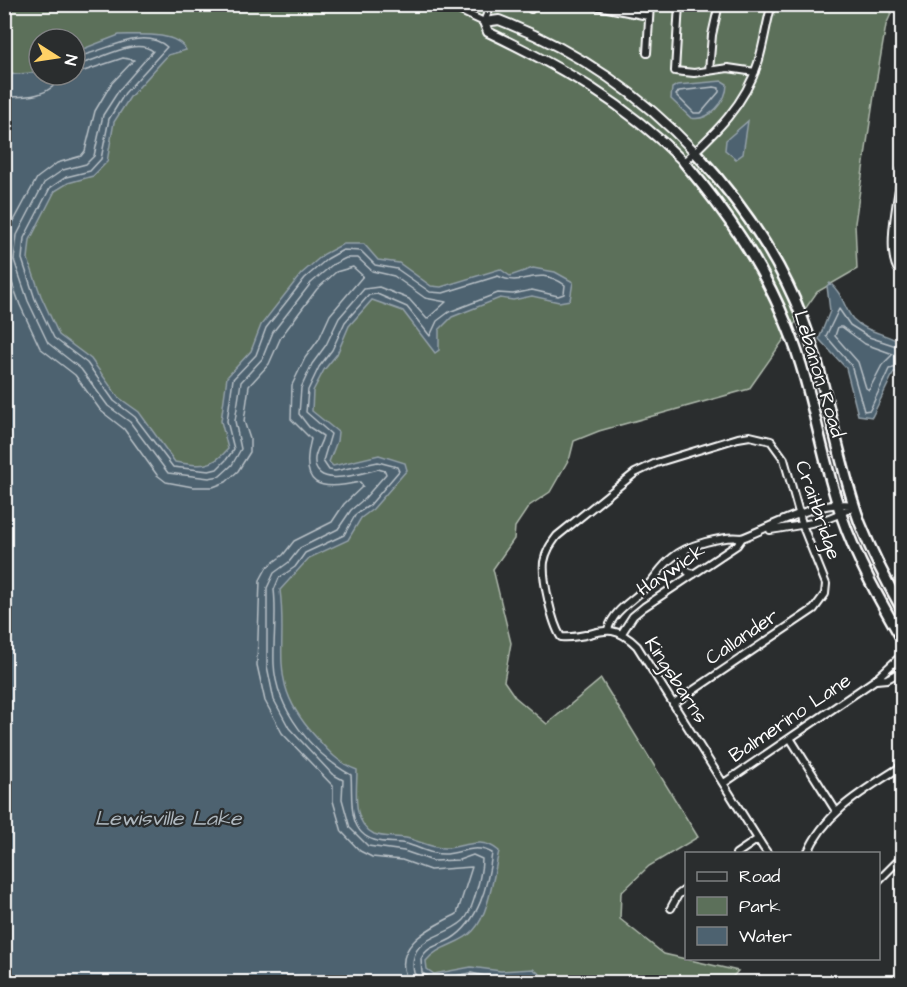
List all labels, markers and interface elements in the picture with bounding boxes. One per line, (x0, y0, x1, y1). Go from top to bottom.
north arrow (27, 27, 87, 87)
text: N (59, 53, 82, 67)
street label: Lebanon Road (786, 307, 852, 441)
street label: Craitbridge (787, 457, 848, 564)
street label: Haywick (631, 537, 711, 604)
street label: Callander (700, 602, 784, 672)
street label: Kingsbarns (637, 631, 714, 729)
street label: Balmerino Lane (723, 667, 857, 769)
water label: Lewisville Lake (95, 804, 243, 833)
legend (685, 852, 880, 960)
text: Road (739, 864, 780, 889)
text: Park (739, 894, 781, 919)
text: Water (739, 924, 792, 949)

